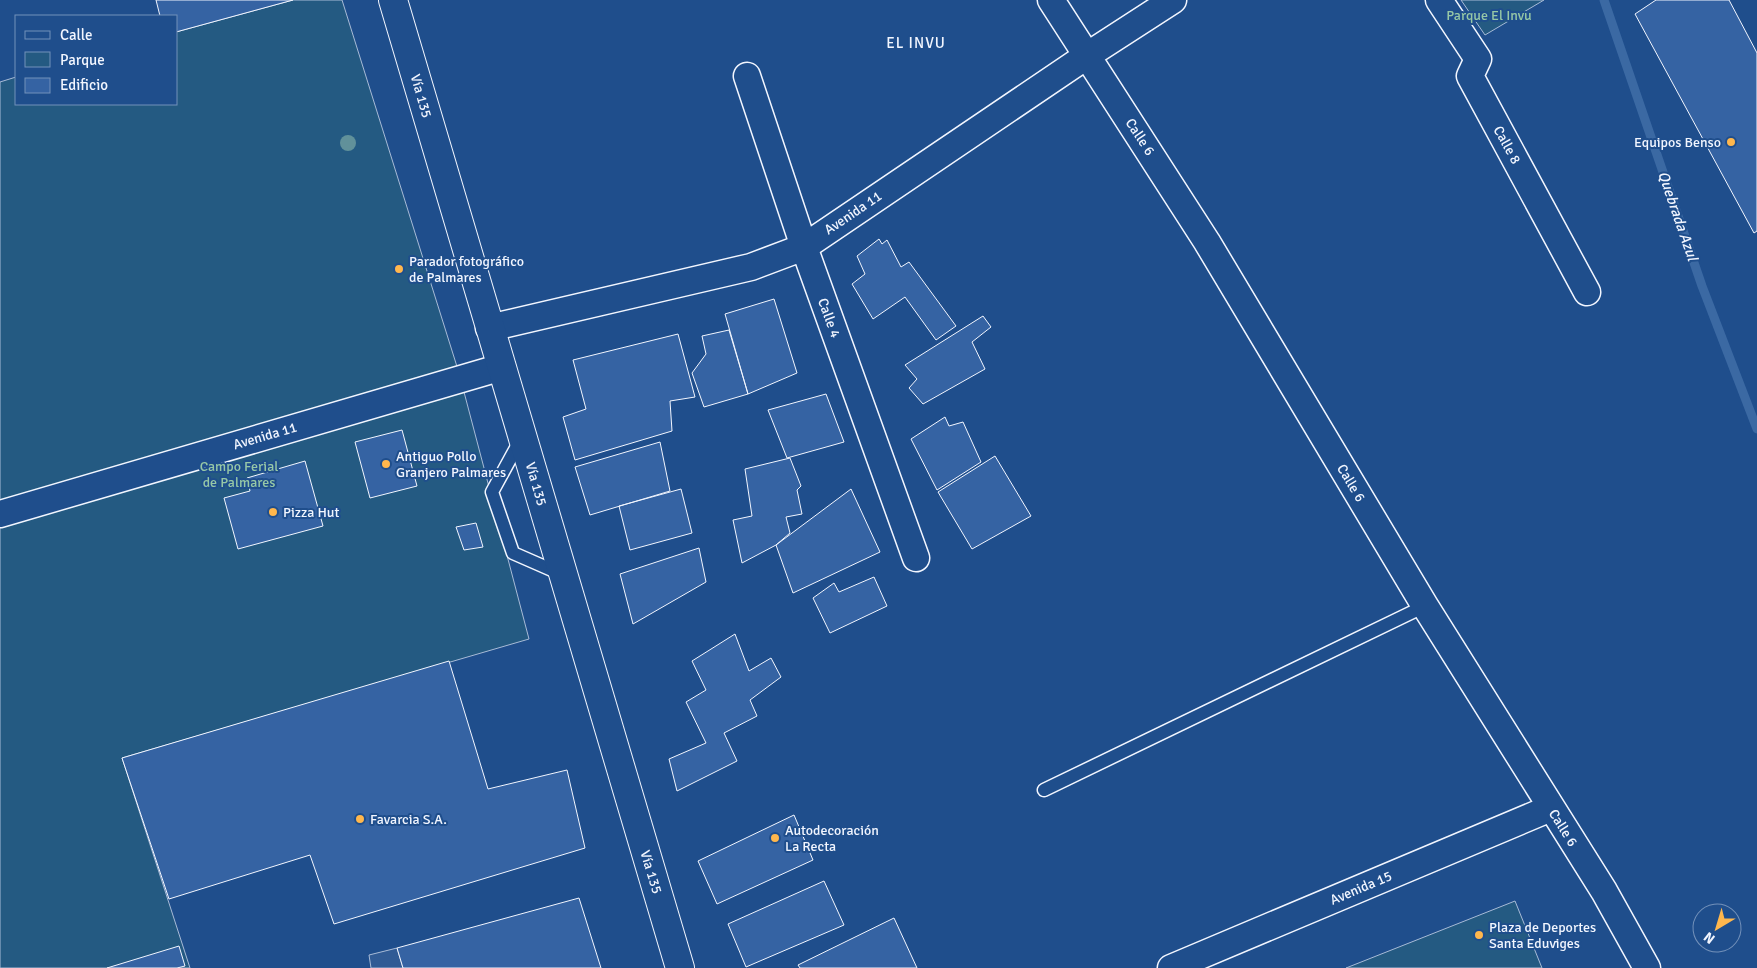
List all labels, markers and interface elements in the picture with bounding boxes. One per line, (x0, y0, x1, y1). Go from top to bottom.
park label: Parque El Invu (1446, 7, 1532, 24)
legend (15, 15, 178, 105)
text: Calle (60, 26, 93, 44)
district label: EL INVU (886, 34, 946, 52)
text: Parque (60, 51, 105, 69)
street label: Vía 135 (407, 72, 435, 120)
text: Edificio (60, 76, 108, 94)
street label: Calle 6 (1122, 115, 1158, 159)
street label: Calle 8 (1490, 123, 1524, 167)
place label: Equipos Benso (1634, 134, 1721, 151)
marker: Equipos Benso (1725, 136, 1737, 148)
water label: Quebrada Azul (1654, 169, 1702, 265)
street label: Avenida 11 (821, 188, 885, 238)
place label: Parador fotográfico de Palmares (409, 253, 524, 286)
marker: Parador fotográfico de Palmares (393, 263, 405, 275)
street label: Calle 4 (814, 296, 844, 341)
street label: Avenida 11 (231, 419, 299, 453)
place label: Antiguo Pollo Granjero Palmares (396, 448, 506, 481)
park label: Campo Ferial de Palmares (200, 458, 278, 491)
marker: Antiguo Pollo Granjero Palmares (380, 458, 392, 470)
street label: Vía 135 (522, 460, 550, 508)
street label: Calle 6 (1333, 461, 1369, 505)
place label: Pizza Hut (283, 504, 340, 521)
marker: Pizza Hut (267, 506, 279, 518)
street label: Calle 6 (1545, 806, 1581, 850)
place label: Favarcia S.A. (370, 811, 447, 828)
marker: Favarcia S.A. (354, 813, 366, 825)
place label: Autodecoración La Recta (785, 822, 879, 855)
marker: Autodecoración La Recta (769, 832, 781, 844)
street label: Vía 135 (636, 848, 666, 896)
street label: Avenida 15 (1327, 867, 1395, 909)
north arrow (1692, 903, 1742, 953)
place label: Plaza de Deportes Santa Eduviges (1489, 919, 1596, 952)
text: N (1700, 928, 1718, 948)
marker: Plaza de Deportes Santa Eduviges (1473, 929, 1485, 941)

